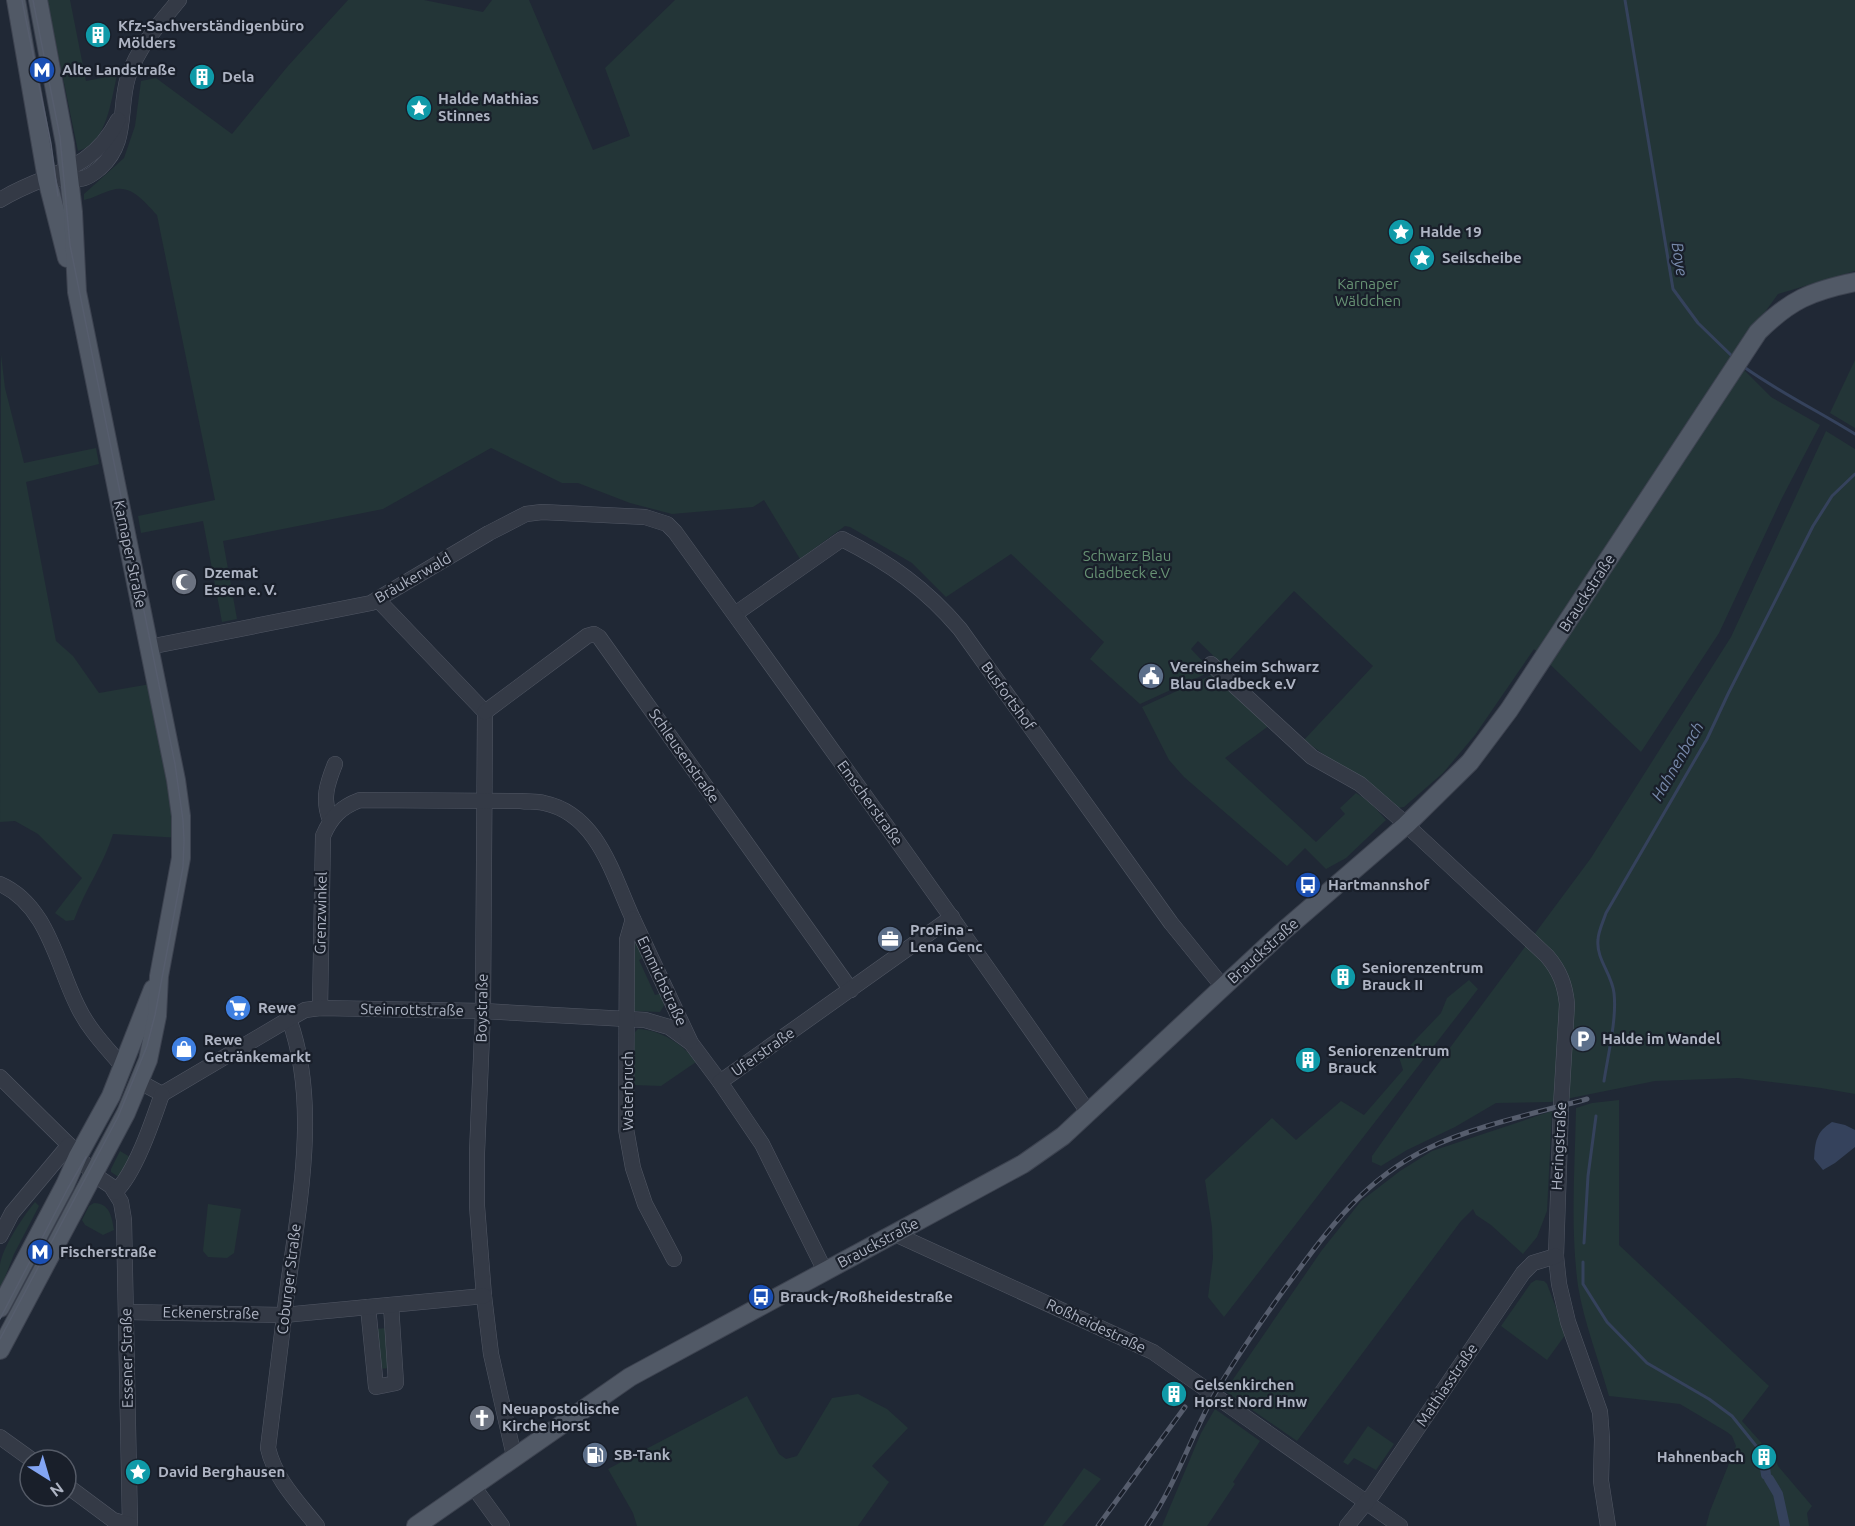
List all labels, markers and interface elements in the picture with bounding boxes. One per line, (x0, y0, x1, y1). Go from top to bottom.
place label: Kfz-Sachverständigenbüro Mölders (118, 17, 304, 51)
building icon: Kfz-Sachverständigenbüro Mölders (83, 20, 113, 50)
metro station icon: Alte Landstraße (27, 55, 57, 85)
place label: Alte Landstraße (62, 61, 176, 78)
building icon: Dela (187, 62, 217, 92)
place label: Dela (222, 68, 254, 85)
place label: Halde Mathias Stinnes (438, 90, 539, 124)
place icon: Halde Mathias Stinnes (404, 93, 434, 123)
place icon: Halde 19 (1386, 217, 1416, 247)
place label: Halde 19 (1420, 223, 1482, 240)
water label: Boye (1668, 241, 1692, 277)
place icon: Seilscheibe (1407, 243, 1437, 273)
place label: Seilscheibe (1442, 249, 1522, 266)
park label: Karnaper Wäldchen (1335, 275, 1401, 309)
street label: Karnaper Straße (111, 499, 150, 609)
park label: Schwarz Blau Gladbeck e.V (1083, 547, 1171, 581)
street label: Bräukerwald (372, 549, 454, 606)
street label: Brauckstraße (1555, 551, 1618, 635)
place label: Dzemat Essen e. V. (204, 564, 277, 598)
mosque icon: Dzemat Essen e. V. (169, 567, 199, 597)
street label: Busfortshof (978, 658, 1039, 733)
place label: Vereinsheim Schwarz Blau Gladbeck e.V (1170, 658, 1319, 692)
public building icon: Vereinsheim Schwarz Blau Gladbeck e.V (1136, 661, 1166, 691)
street label: Schleusenstraße (646, 706, 723, 806)
water label: Hahnenbach (1647, 718, 1707, 804)
street label: Emscherstraße (834, 757, 907, 848)
bus stop icon: Hartmannshof (1293, 870, 1323, 900)
street label: Grenzwinkel (311, 871, 330, 955)
place label: Hartmannshof (1328, 876, 1430, 893)
street label: Brauckstraße (1224, 914, 1301, 987)
place label: ProFina - Lena Genc (910, 921, 983, 955)
office icon: ProFina - Lena Genc (875, 924, 905, 954)
street label: Emmichstraße (634, 933, 691, 1028)
place label: Seniorenzentrum Brauck II (1362, 959, 1484, 993)
building icon: Seniorenzentrum Brauck II (1328, 962, 1358, 992)
street label: Boystraße (472, 974, 491, 1042)
supermarket icon: Rewe (223, 993, 253, 1023)
place label: Rewe (258, 999, 296, 1016)
street label: Steinrottstraße (360, 1000, 464, 1019)
street label: Uferstraße (728, 1024, 798, 1079)
parking icon: Halde im Wandel (1568, 1024, 1598, 1054)
place label: Halde im Wandel (1602, 1030, 1721, 1047)
place label: Rewe Getränkemarkt (204, 1031, 312, 1065)
shop icon: Rewe Getränkemarkt (169, 1034, 199, 1064)
place label: Seniorenzentrum Brauck (1328, 1042, 1450, 1076)
building icon: Seniorenzentrum Brauck (1293, 1045, 1323, 1075)
street label: Waterbruch (619, 1051, 636, 1131)
street label: Heringstraße (1548, 1101, 1569, 1191)
street label: Brauckstraße (834, 1214, 921, 1271)
street label: Coburger Straße (273, 1223, 304, 1335)
metro station icon: Fischerstraße (25, 1237, 55, 1267)
place label: Fischerstraße (60, 1243, 157, 1260)
bus stop icon: Brauck-/Roßheidestraße (746, 1282, 776, 1312)
place label: Brauck-/Roßheidestraße (780, 1288, 953, 1305)
street label: Roßheidestraße (1044, 1295, 1149, 1356)
street label: Eckenerstraße (163, 1303, 259, 1322)
street label: Essener Straße (117, 1308, 136, 1408)
street label: Mathiasstraße (1413, 1340, 1481, 1429)
place label: Gelsenkirchen Horst Nord Hnw (1194, 1376, 1308, 1410)
building icon: Gelsenkirchen Horst Nord Hnw (1159, 1379, 1189, 1409)
place label: Neuapostolische Kirche Horst (502, 1400, 620, 1434)
church icon: Neuapostolische Kirche Horst (467, 1403, 497, 1433)
fuel station icon: SB-Tank (580, 1440, 610, 1470)
building icon: Hahnenbach (1749, 1442, 1779, 1472)
place label: SB-Tank (614, 1446, 671, 1463)
north arrow (18, 1448, 78, 1508)
place label: Hahnenbach (1657, 1448, 1744, 1465)
place icon: David Berghausen (123, 1457, 153, 1487)
place label: David Berghausen (158, 1463, 285, 1480)
text: N (47, 1479, 67, 1501)

